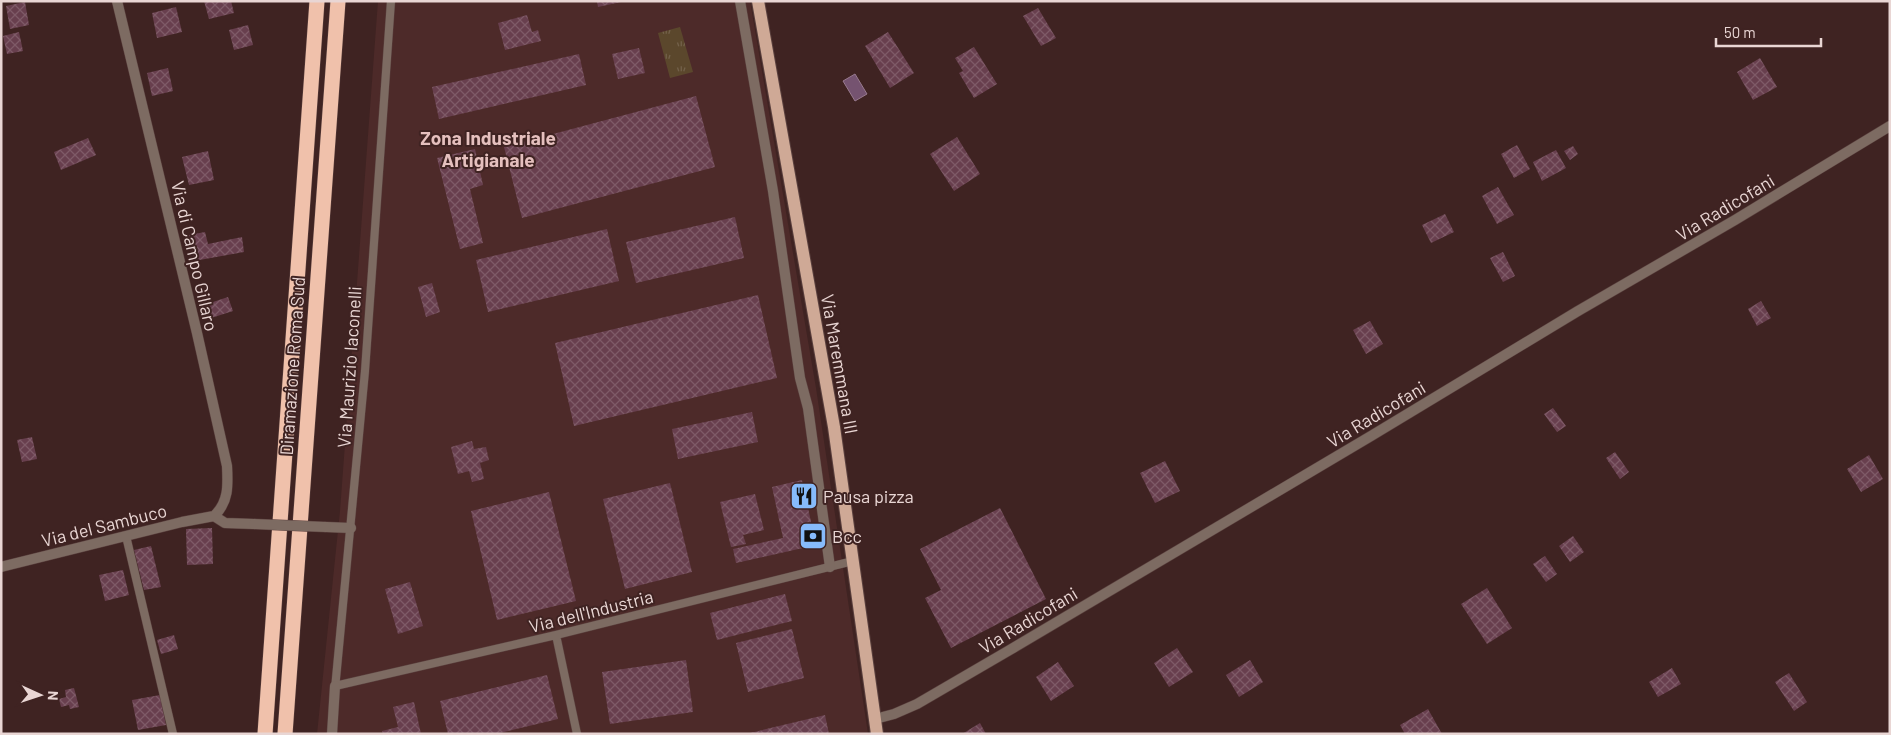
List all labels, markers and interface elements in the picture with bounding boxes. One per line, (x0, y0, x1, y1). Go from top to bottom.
scale bar (1716, 15, 1821, 47)
text: 50 m (1724, 23, 1756, 41)
district label: Zona Industriale Artigianale (420, 126, 556, 171)
street label: Via Radicofani (1672, 169, 1778, 245)
street label: Via di Campo Gillaro (167, 179, 223, 333)
street label: Diramazione Roma Sud (275, 276, 309, 456)
street label: Via Maurizio Iaconelli (332, 285, 366, 449)
street label: Via Maremmana III (817, 292, 863, 436)
street label: Via Radicofani (1323, 376, 1429, 452)
restaurant icon: Pausa pizza (789, 481, 819, 511)
place label: Pausa pizza (823, 485, 914, 507)
street label: Via del Sambuco (39, 499, 169, 551)
bank icon: Bcc (798, 521, 828, 551)
place label: Bcc (832, 525, 862, 547)
street label: Via Radicofani (975, 582, 1081, 658)
street label: Via dell'Industria (527, 585, 655, 637)
north arrow (15, 670, 65, 720)
text: N (45, 691, 62, 701)

